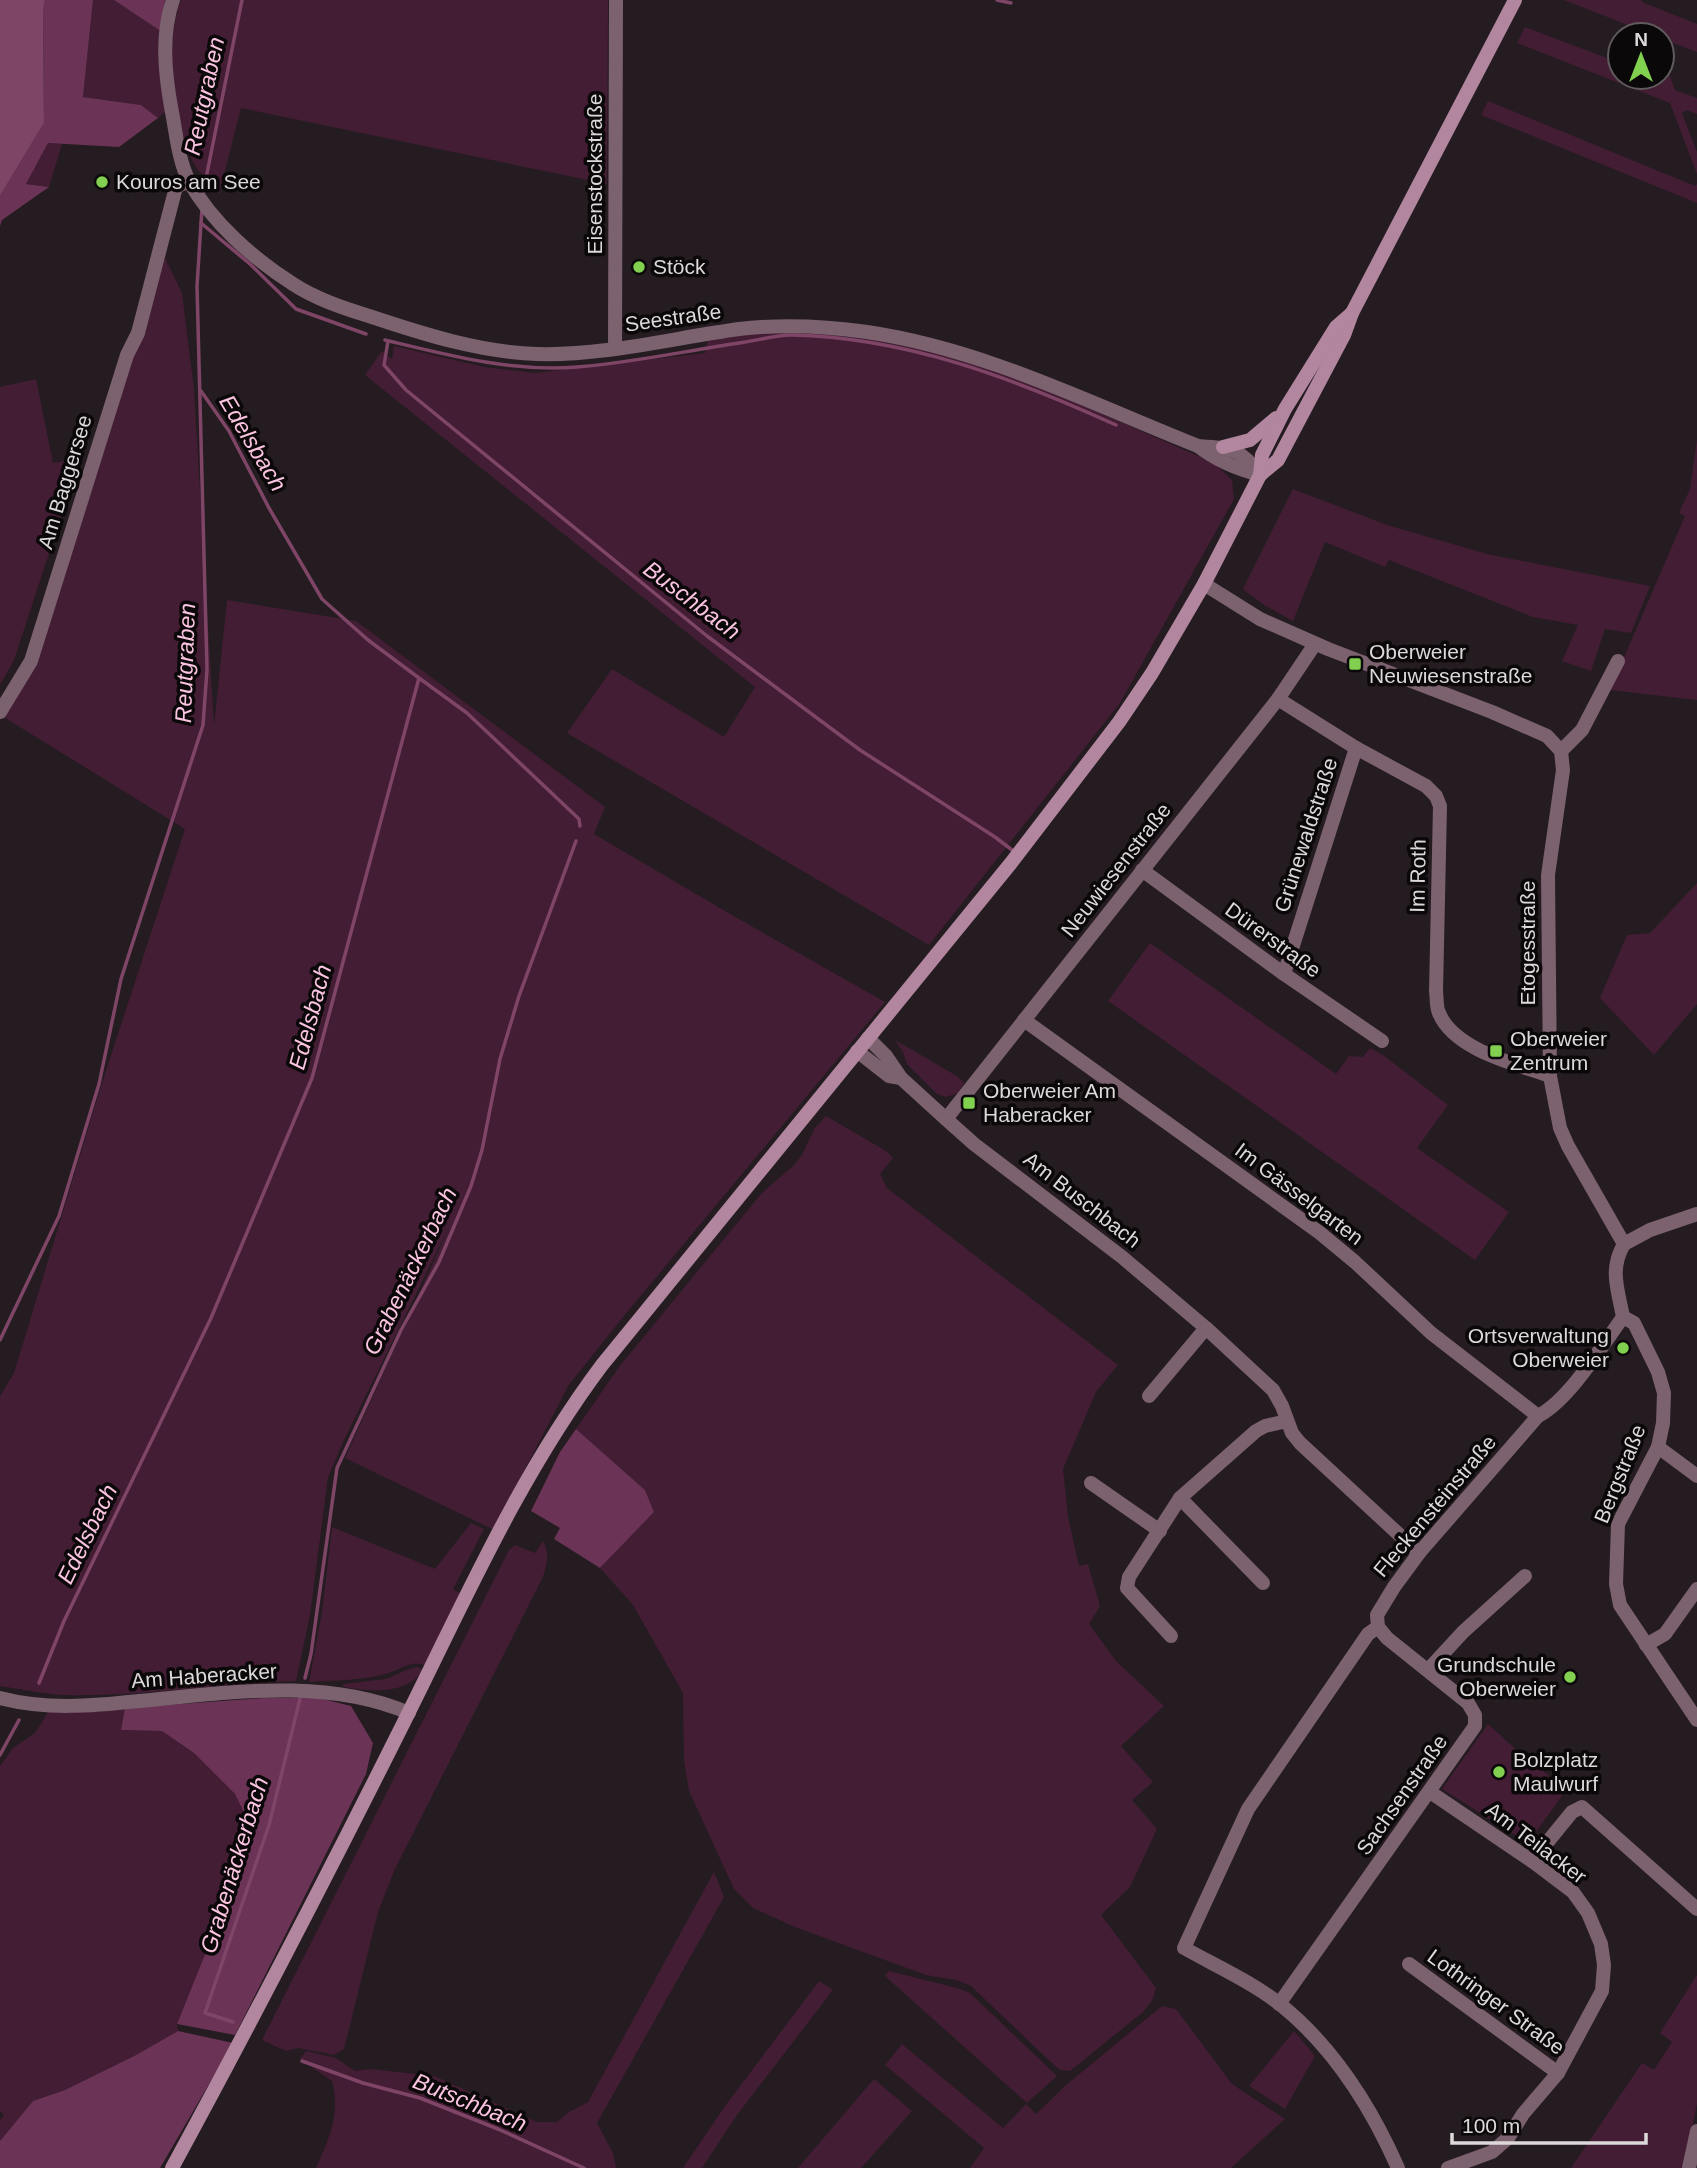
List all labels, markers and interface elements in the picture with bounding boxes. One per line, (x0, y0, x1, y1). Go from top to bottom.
north arrow (1606, 21, 1676, 91)
text: N (1634, 29, 1648, 50)
water label: Reutgraben (179, 35, 229, 157)
street label: Eisenstockstraße (583, 93, 606, 255)
place label: Kouros am See (116, 170, 261, 193)
marker: Kouros am See (94, 174, 110, 190)
place label: Stöck (653, 255, 706, 278)
marker: Stöck (631, 259, 647, 275)
street label: Seestraße (623, 299, 723, 336)
water label: Edelsbach (214, 390, 292, 496)
street label: Am Baggersee (33, 412, 96, 552)
water label: Buschbach (639, 555, 745, 645)
water label: Reutgraben (170, 602, 200, 724)
place label: Oberweier Neuwiesenstraße (1369, 640, 1532, 687)
marker: Oberweier Neuwiesenstraße (1347, 656, 1363, 672)
street label: Grünewaldstraße (1270, 755, 1341, 915)
street label: Neuwiesenstraße (1056, 798, 1175, 941)
street label: Im Roth (1405, 839, 1430, 913)
street label: Etogesstraße (1516, 881, 1539, 1005)
street label: Dürerstraße (1221, 897, 1325, 982)
water label: Edelsbach (284, 962, 336, 1072)
place label: Oberweier Zentrum (1510, 1027, 1607, 1074)
marker: Oberweier Zentrum (1488, 1043, 1504, 1059)
place label: Oberweier Am Haberacker (983, 1079, 1116, 1126)
marker: Oberweier Am Haberacker (961, 1095, 977, 1111)
street label: Im Gässelgarten (1231, 1138, 1368, 1249)
street label: Am Buschbach (1020, 1147, 1145, 1252)
water label: Grabenäckerbach (358, 1183, 462, 1359)
place label: Ortsverwaltung Oberweier (1468, 1324, 1609, 1371)
marker: Ortsverwaltung Oberweier (1615, 1340, 1631, 1356)
street label: Bergstraße (1589, 1421, 1650, 1526)
street label: Fleckensteinstraße (1369, 1430, 1500, 1581)
water label: Edelsbach (52, 1480, 122, 1588)
place label: Grundschule Oberweier (1437, 1653, 1556, 1700)
street label: Am Haberacker (130, 1659, 278, 1692)
marker: Grundschule Oberweier (1562, 1669, 1578, 1685)
street label: Sachsenstraße (1352, 1730, 1452, 1859)
place label: Bolzplatz Maulwurf (1513, 1748, 1598, 1795)
marker: Bolzplatz Maulwurf (1491, 1764, 1507, 1780)
water label: Grabenäckerbach (195, 1774, 273, 1956)
street label: Am Teilacker (1482, 1797, 1591, 1888)
street label: Lothringer Straße (1423, 1944, 1569, 2059)
water label: Butschbach (409, 2067, 531, 2137)
scale bar (1452, 2102, 1646, 2146)
text: 100 m (1462, 2114, 1520, 2137)

